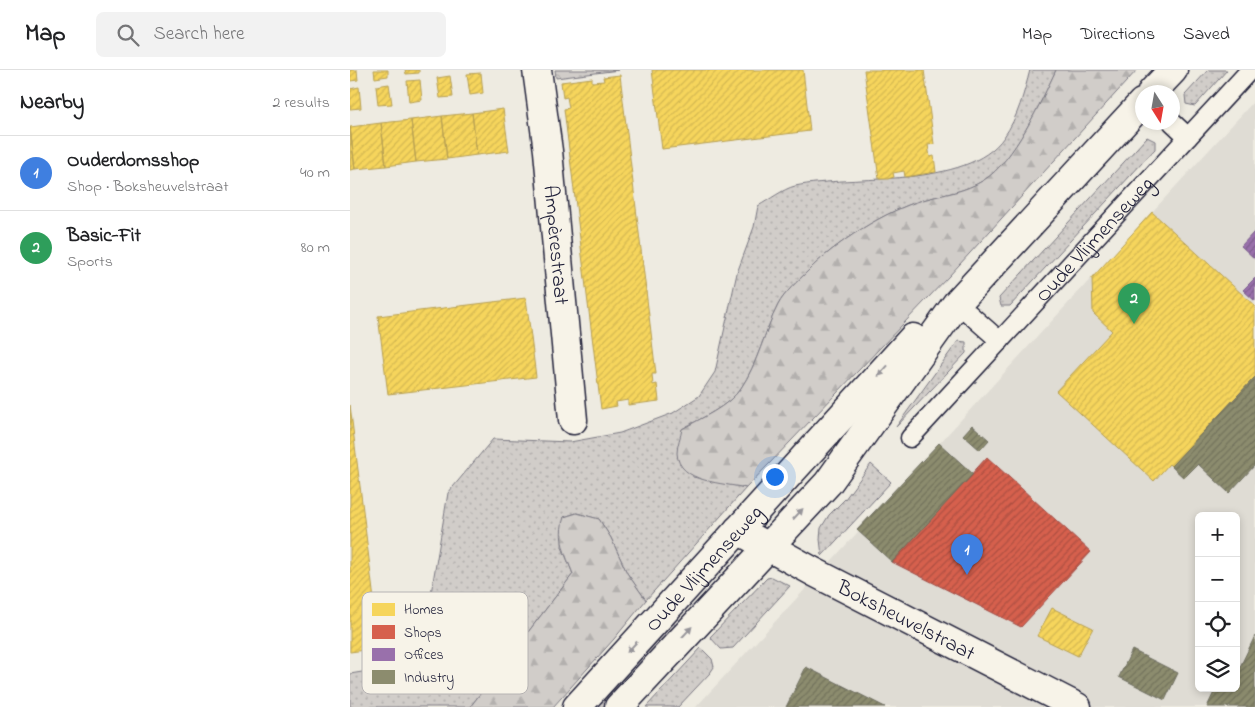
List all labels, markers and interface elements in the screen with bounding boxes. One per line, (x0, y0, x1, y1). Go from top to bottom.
search box (96, 12, 446, 57)
text: Map (25, 17, 66, 52)
icon: search (114, 21, 142, 49)
text: Search here (154, 21, 245, 48)
text: Map (1022, 22, 1052, 48)
text: Directions (1080, 22, 1155, 48)
text: Saved (1183, 22, 1230, 48)
north arrow (1135, 85, 1180, 130)
text: Nearby (20, 88, 84, 118)
text: 2 results (272, 91, 330, 115)
text: Ouderdomsshop (67, 148, 199, 175)
text: 1 (33, 161, 39, 185)
text: 40 m (300, 161, 330, 185)
street label: Oude Vlijmenseweg (1029, 170, 1163, 310)
text: Shop · Boksheuvelstraat (67, 175, 229, 199)
street label: Ampèrestraat (534, 184, 575, 306)
text: Basic-Fit (67, 223, 141, 250)
text: 2 (32, 236, 40, 260)
text: 80 m (301, 236, 330, 260)
text: Sports (67, 250, 113, 274)
pin: 2 (1118, 283, 1150, 324)
one-way arrow (877, 365, 889, 377)
your location (762, 464, 788, 490)
street label: Oude Vlijmenseweg (639, 499, 772, 640)
one-way arrow (792, 508, 804, 520)
map controls (1195, 512, 1240, 692)
button: + (1195, 512, 1240, 557)
pin: 1 (951, 534, 983, 575)
button: − (1195, 557, 1240, 602)
street label: Boksheuvelstraat (831, 573, 980, 669)
legend (362, 592, 528, 694)
text: Homes (404, 600, 444, 621)
button: locate (1195, 602, 1240, 647)
text: Shops (404, 623, 442, 644)
one-way arrow (681, 627, 693, 639)
one-way arrow (627, 640, 638, 653)
text: Offices (404, 645, 444, 666)
button: layers (1195, 647, 1240, 692)
text: Industry (404, 668, 454, 690)

